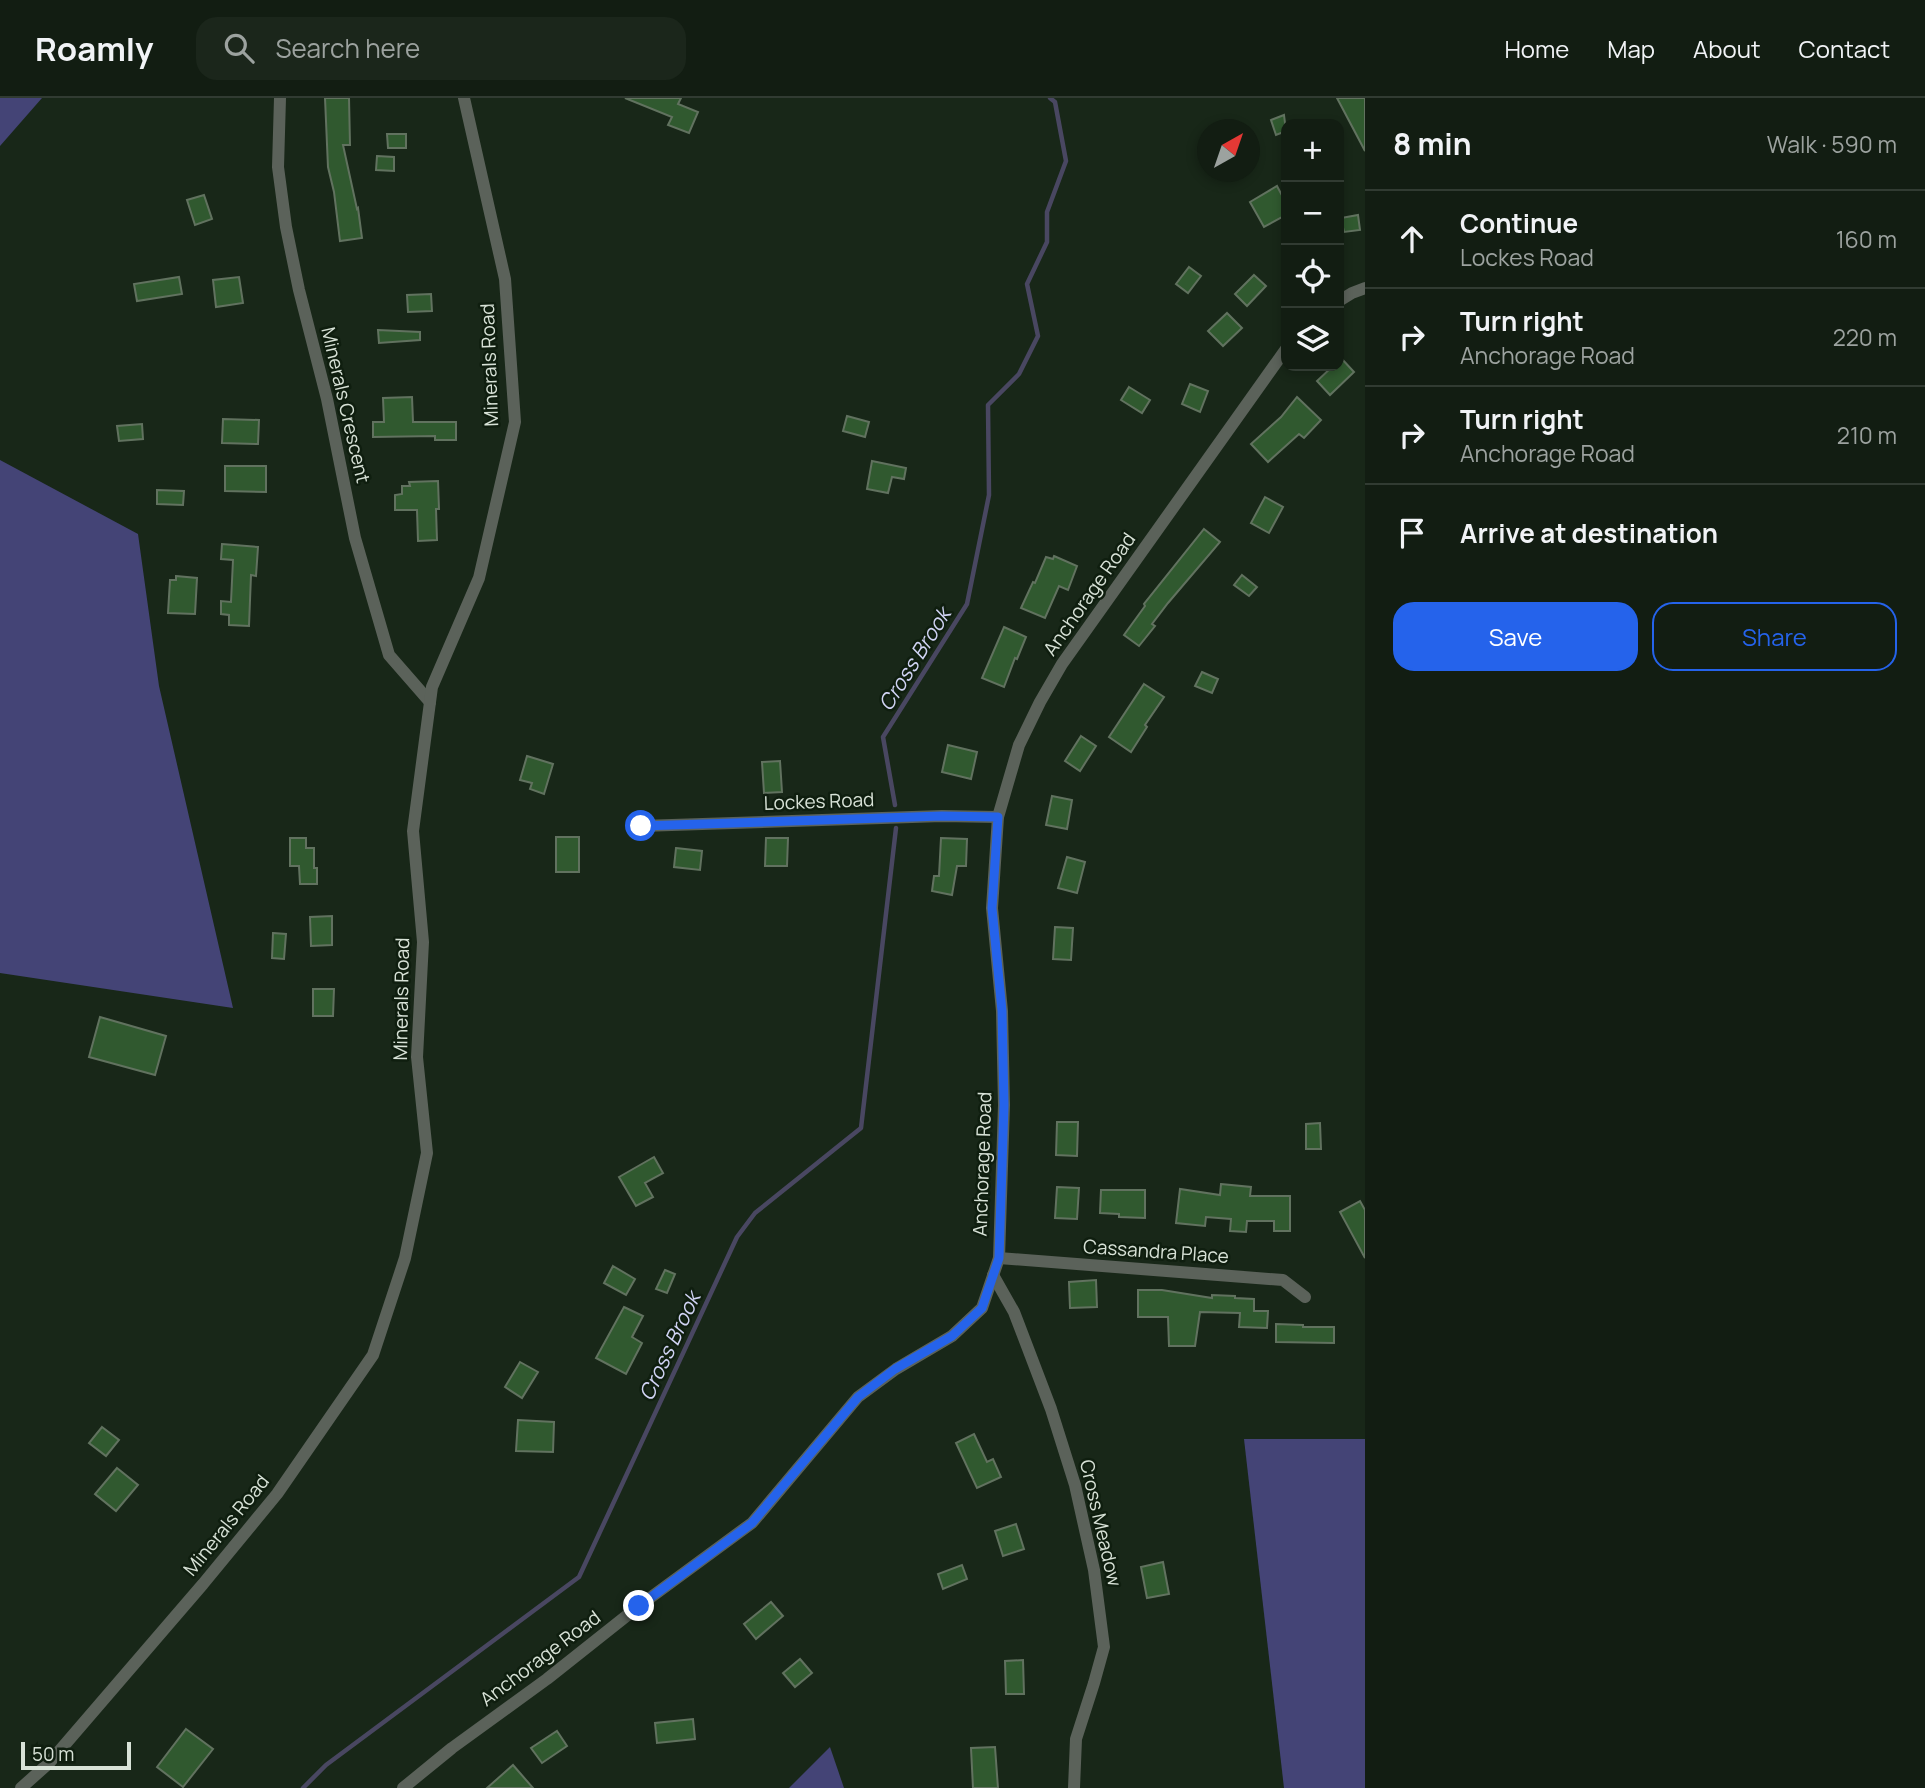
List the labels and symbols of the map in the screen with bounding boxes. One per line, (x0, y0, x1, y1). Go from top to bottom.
north arrow (1197, 119, 1260, 182)
street label: Minerals Road (474, 303, 504, 427)
street label: Minerals Crescent (315, 324, 377, 486)
street label: Anchorage Road (1037, 527, 1141, 661)
water label: Cross Brook (871, 600, 958, 716)
street label: Lockes Road (763, 786, 875, 816)
route start (625, 810, 656, 841)
street label: Minerals Road (387, 937, 415, 1061)
street label: Anchorage Road (966, 1091, 998, 1237)
street label: Cassandra Place (1082, 1233, 1230, 1269)
water label: Cross Brook (632, 1285, 707, 1405)
street label: Cross Meadow (1074, 1457, 1128, 1589)
street label: Minerals Road (177, 1469, 275, 1581)
route end (623, 1590, 654, 1621)
street label: Anchorage Road (474, 1604, 606, 1712)
scale bar (21, 1739, 131, 1771)

